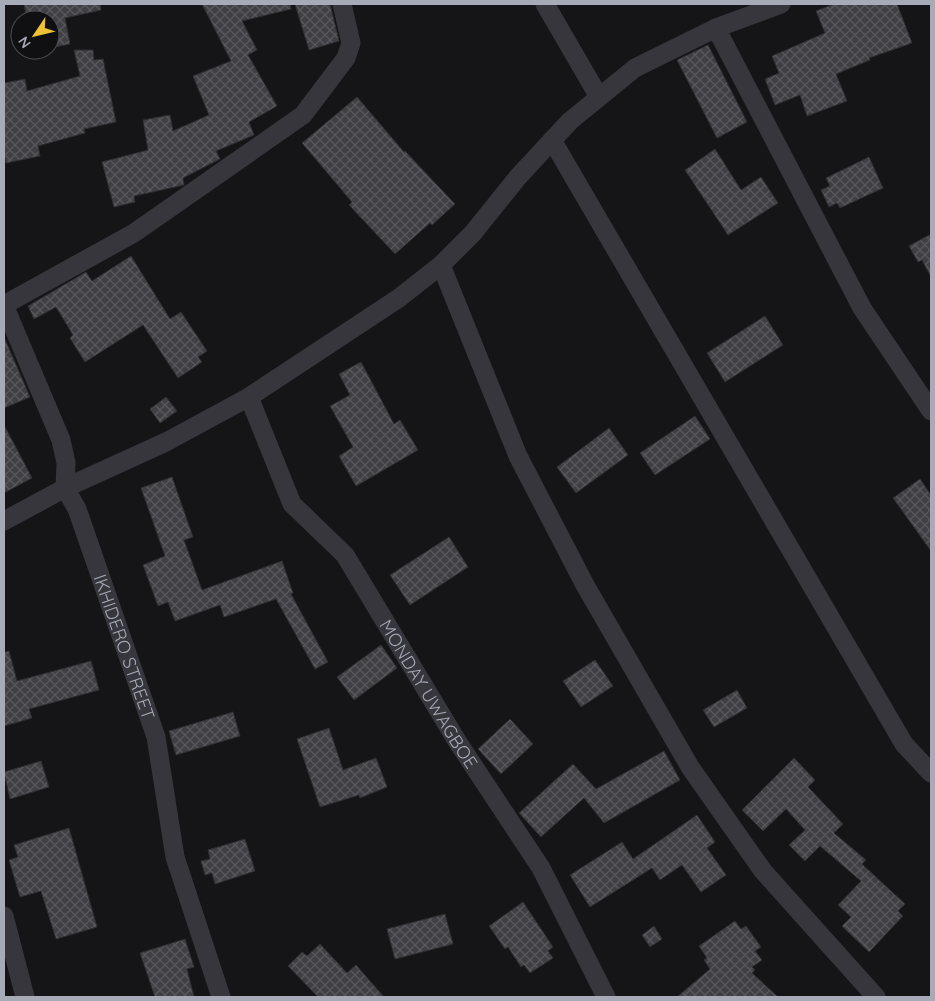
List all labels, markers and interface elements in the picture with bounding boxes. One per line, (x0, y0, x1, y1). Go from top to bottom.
north arrow (10, 10, 60, 60)
text: N (14, 33, 35, 52)
street label: IKHIDERO STREET (89, 571, 161, 723)
street label: MONDAY UWAGBOE (375, 615, 483, 772)

